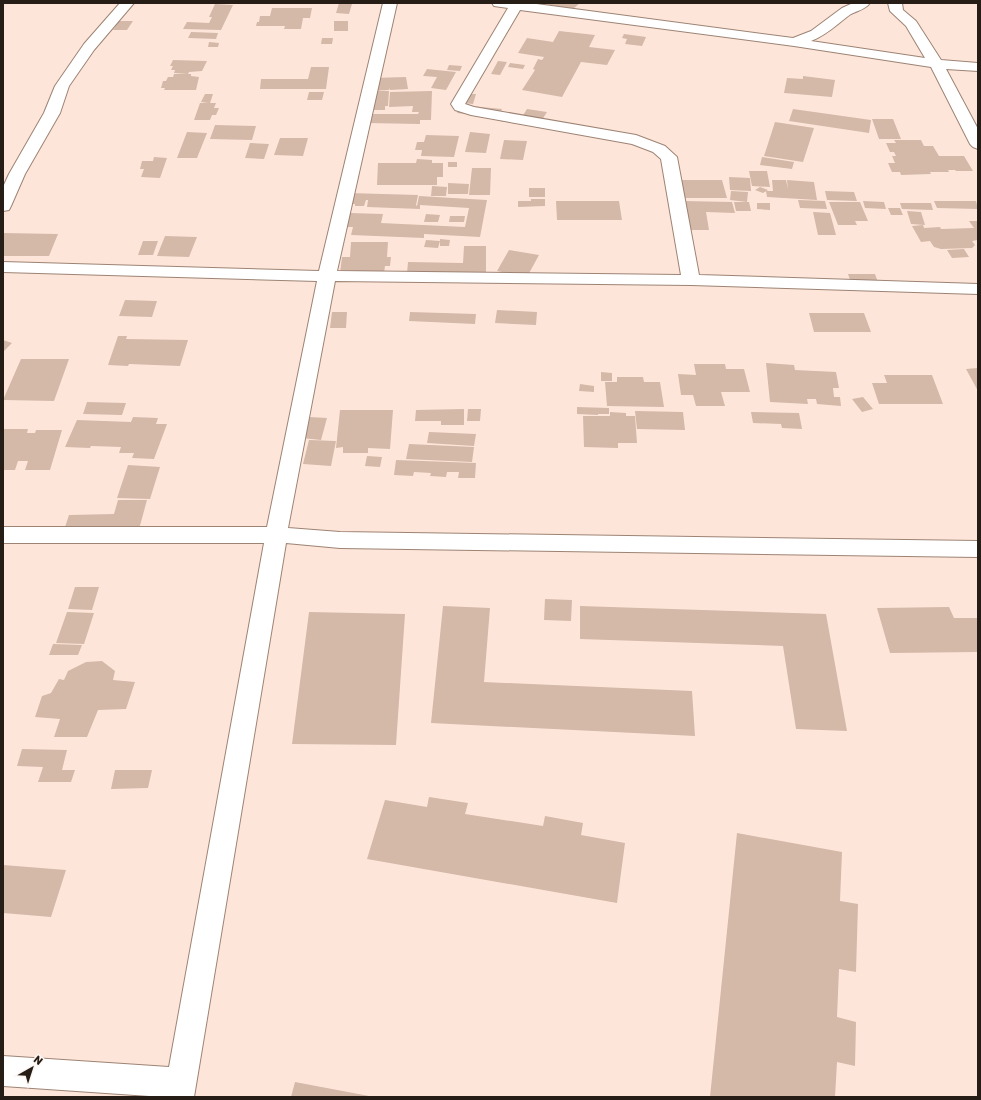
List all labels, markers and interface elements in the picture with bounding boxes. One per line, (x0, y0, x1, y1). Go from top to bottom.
north arrow (12, 1048, 52, 1088)
text: N (31, 1053, 45, 1068)

